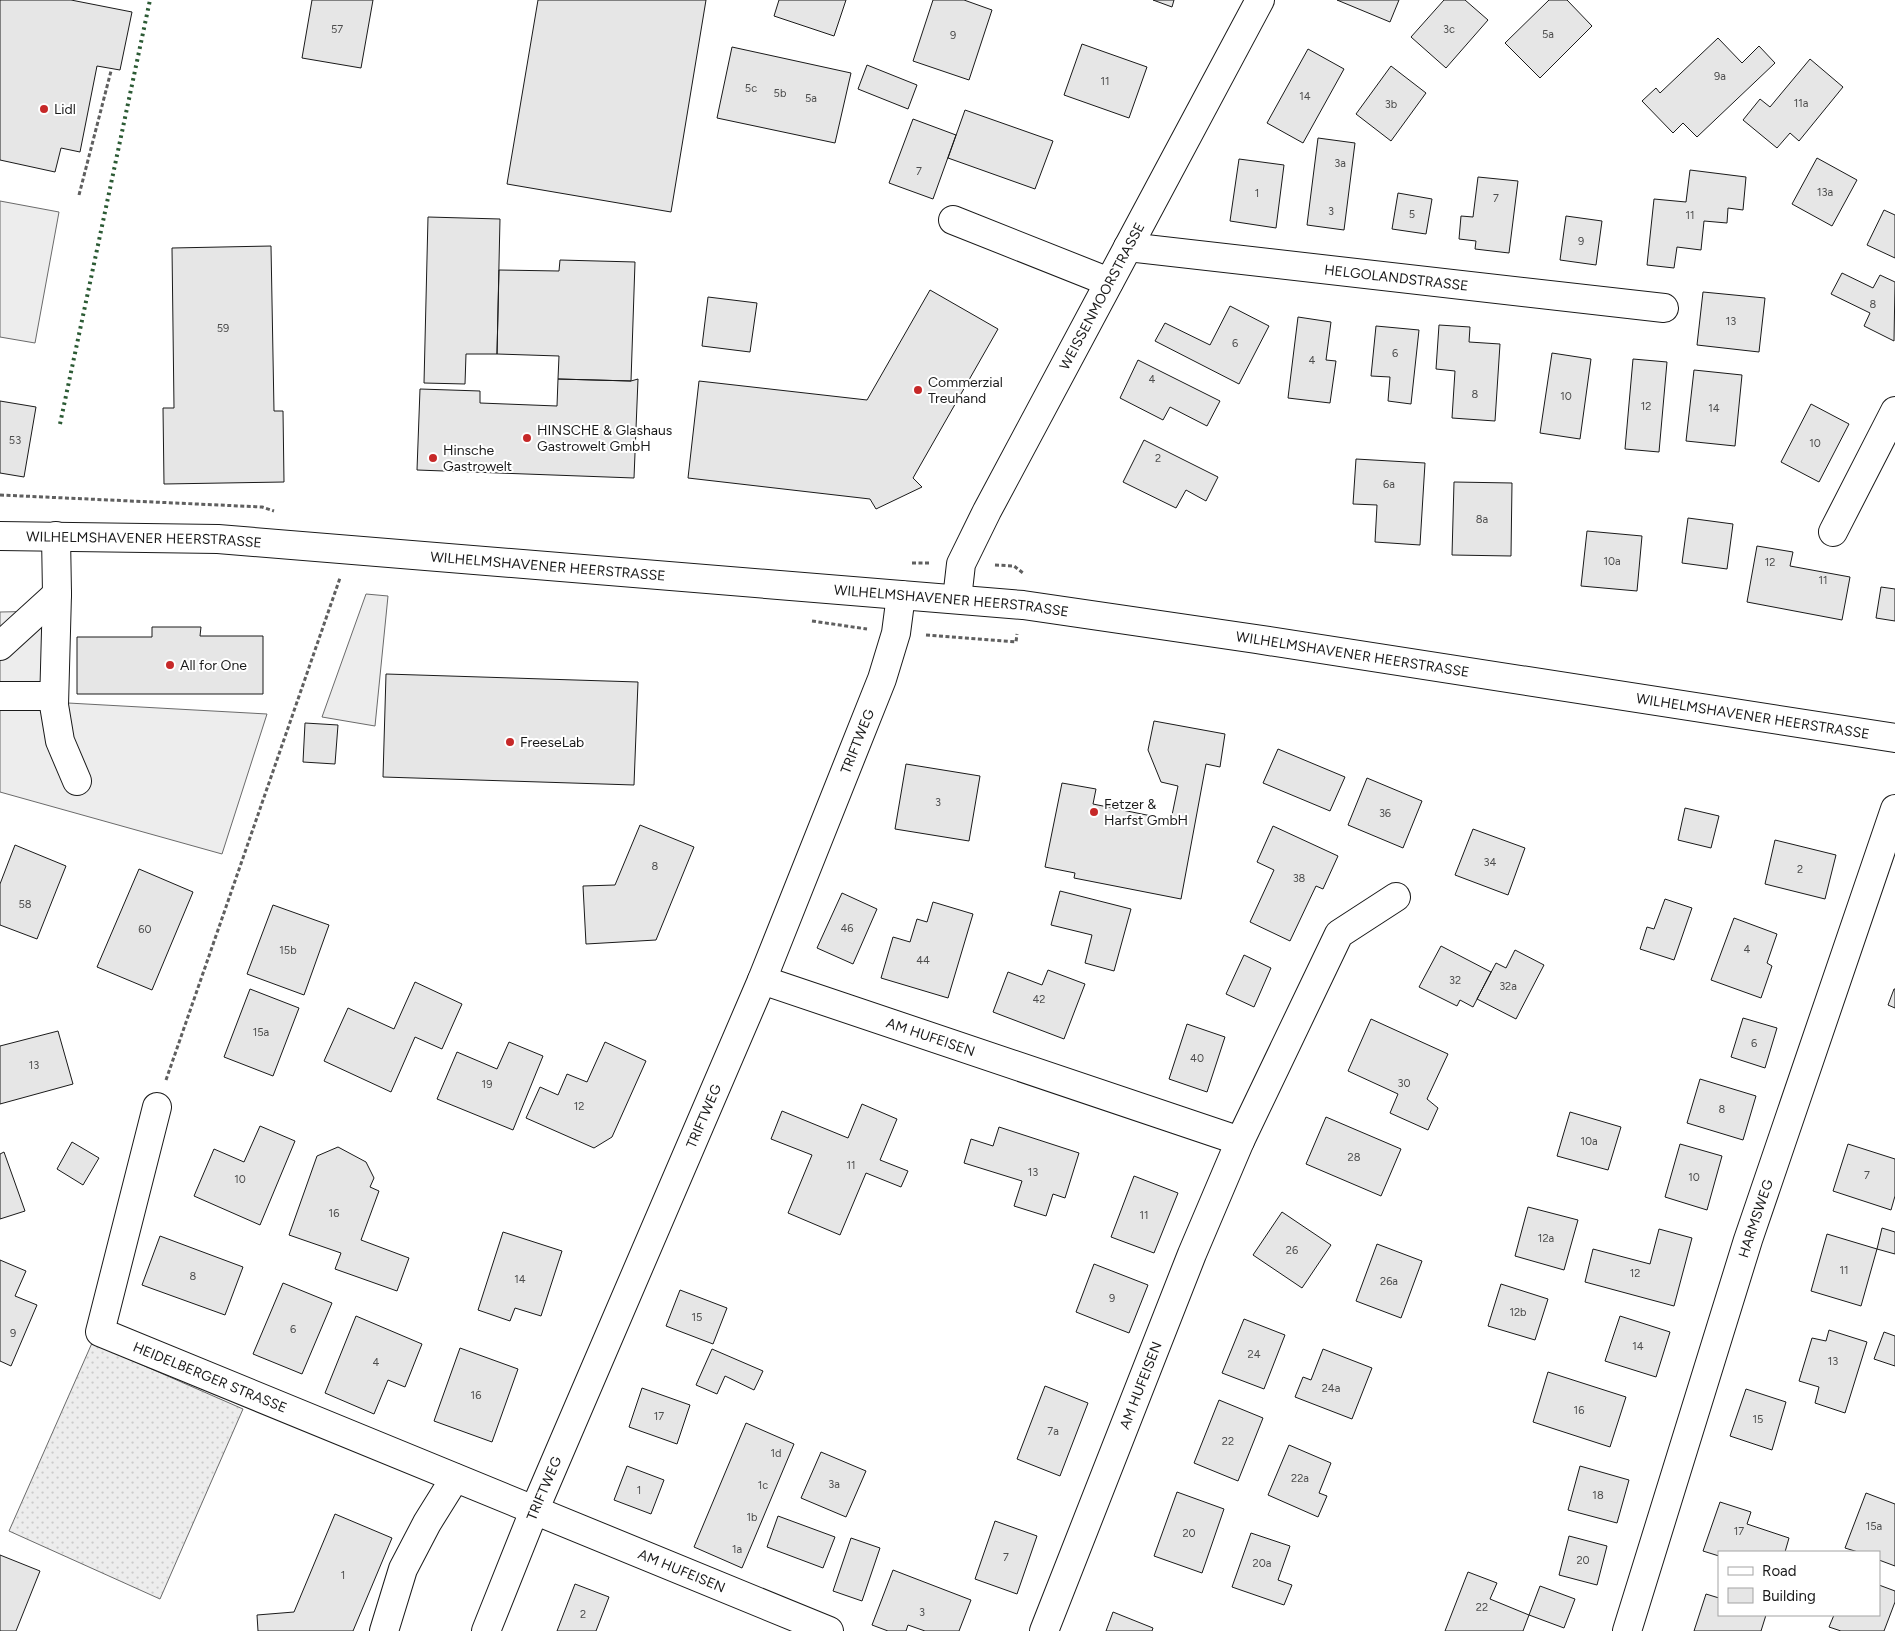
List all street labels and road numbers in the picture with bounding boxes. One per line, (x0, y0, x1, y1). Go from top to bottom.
street label: WEISSENMOORSTRASSE (1056, 220, 1148, 373)
street label: HELGOLANDSTRASSE (1323, 261, 1469, 294)
street label: WILHELMSHAVENER HEERSTRASSE (26, 528, 262, 551)
street label: WILHELMSHAVENER HEERSTRASSE (430, 548, 666, 584)
street label: WILHELMSHAVENER HEERSTRASSE (833, 581, 1070, 620)
street label: WILHELMSHAVENER HEERSTRASSE (1235, 628, 1471, 680)
street label: WILHELMSHAVENER HEERSTRASSE (1635, 690, 1871, 742)
street label: TRIFTWEG (837, 706, 878, 776)
street label: AM HUFEISEN (884, 1014, 977, 1060)
street label: TRIFTWEG (682, 1081, 725, 1151)
street label: HARMSWEG (1735, 1177, 1777, 1260)
street label: HEIDELBERGER STRASSE (131, 1338, 289, 1416)
street label: AM HUFEISEN (1116, 1339, 1165, 1432)
street label: TRIFTWEG (523, 1453, 565, 1523)
street label: AM HUFEISEN (636, 1545, 728, 1596)

